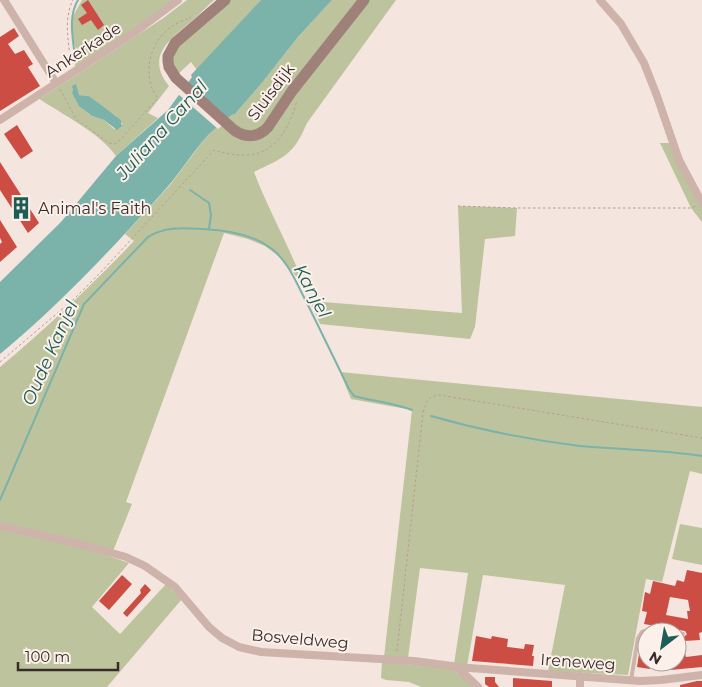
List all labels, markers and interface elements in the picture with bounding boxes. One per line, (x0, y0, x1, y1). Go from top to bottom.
street label: Ankerkade (41, 18, 125, 82)
street label: Sluisdijk (244, 60, 299, 124)
water label: Juliana Canal (111, 76, 212, 185)
building icon: Animal's Faith (8, 195, 34, 221)
place label: Animal's Faith (38, 199, 151, 218)
water label: Kanjel (289, 260, 335, 322)
water label: Oude Kanjel (17, 297, 83, 409)
north arrow (637, 622, 687, 672)
street label: Bosveldweg (251, 625, 349, 653)
scale bar (18, 640, 118, 672)
text: 100 m (25, 647, 70, 666)
text: N (646, 648, 665, 669)
street label: Ireneweg (540, 650, 616, 674)

